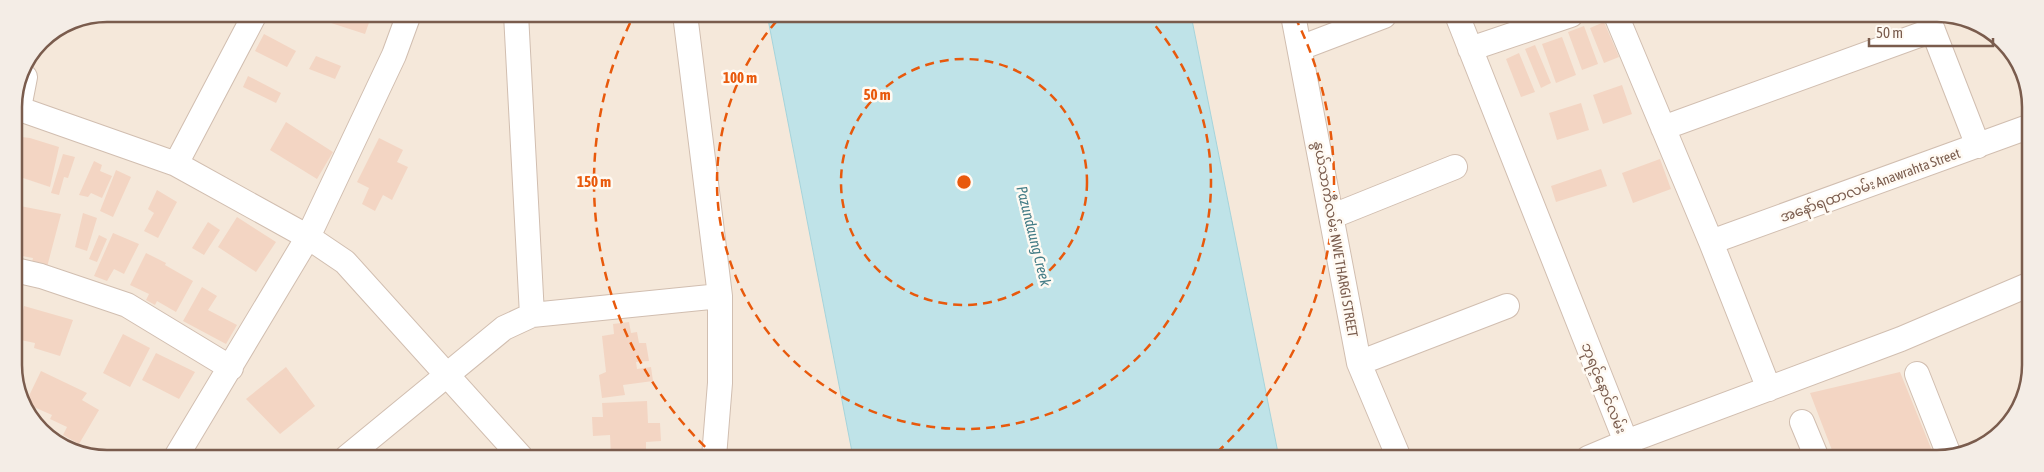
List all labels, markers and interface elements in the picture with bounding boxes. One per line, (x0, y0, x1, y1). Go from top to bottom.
scale bar (1869, 15, 1993, 47)
text: 50 m (1876, 24, 1903, 41)
text: 100 m (723, 69, 757, 86)
text: 50 m (864, 86, 891, 103)
street label: နွယ်သာကီလမ်း NWE THARGI STREET (1308, 139, 1363, 339)
street label: အနော်ရထာလမ်း Anawrahta Street (1777, 143, 1964, 229)
text: 150 m (577, 173, 611, 190)
centre of rings (955, 173, 973, 191)
water label: Pazundaung Creek (1013, 184, 1055, 288)
street label: ဘုရင့်နောင်လမ်း (1575, 339, 1631, 437)

